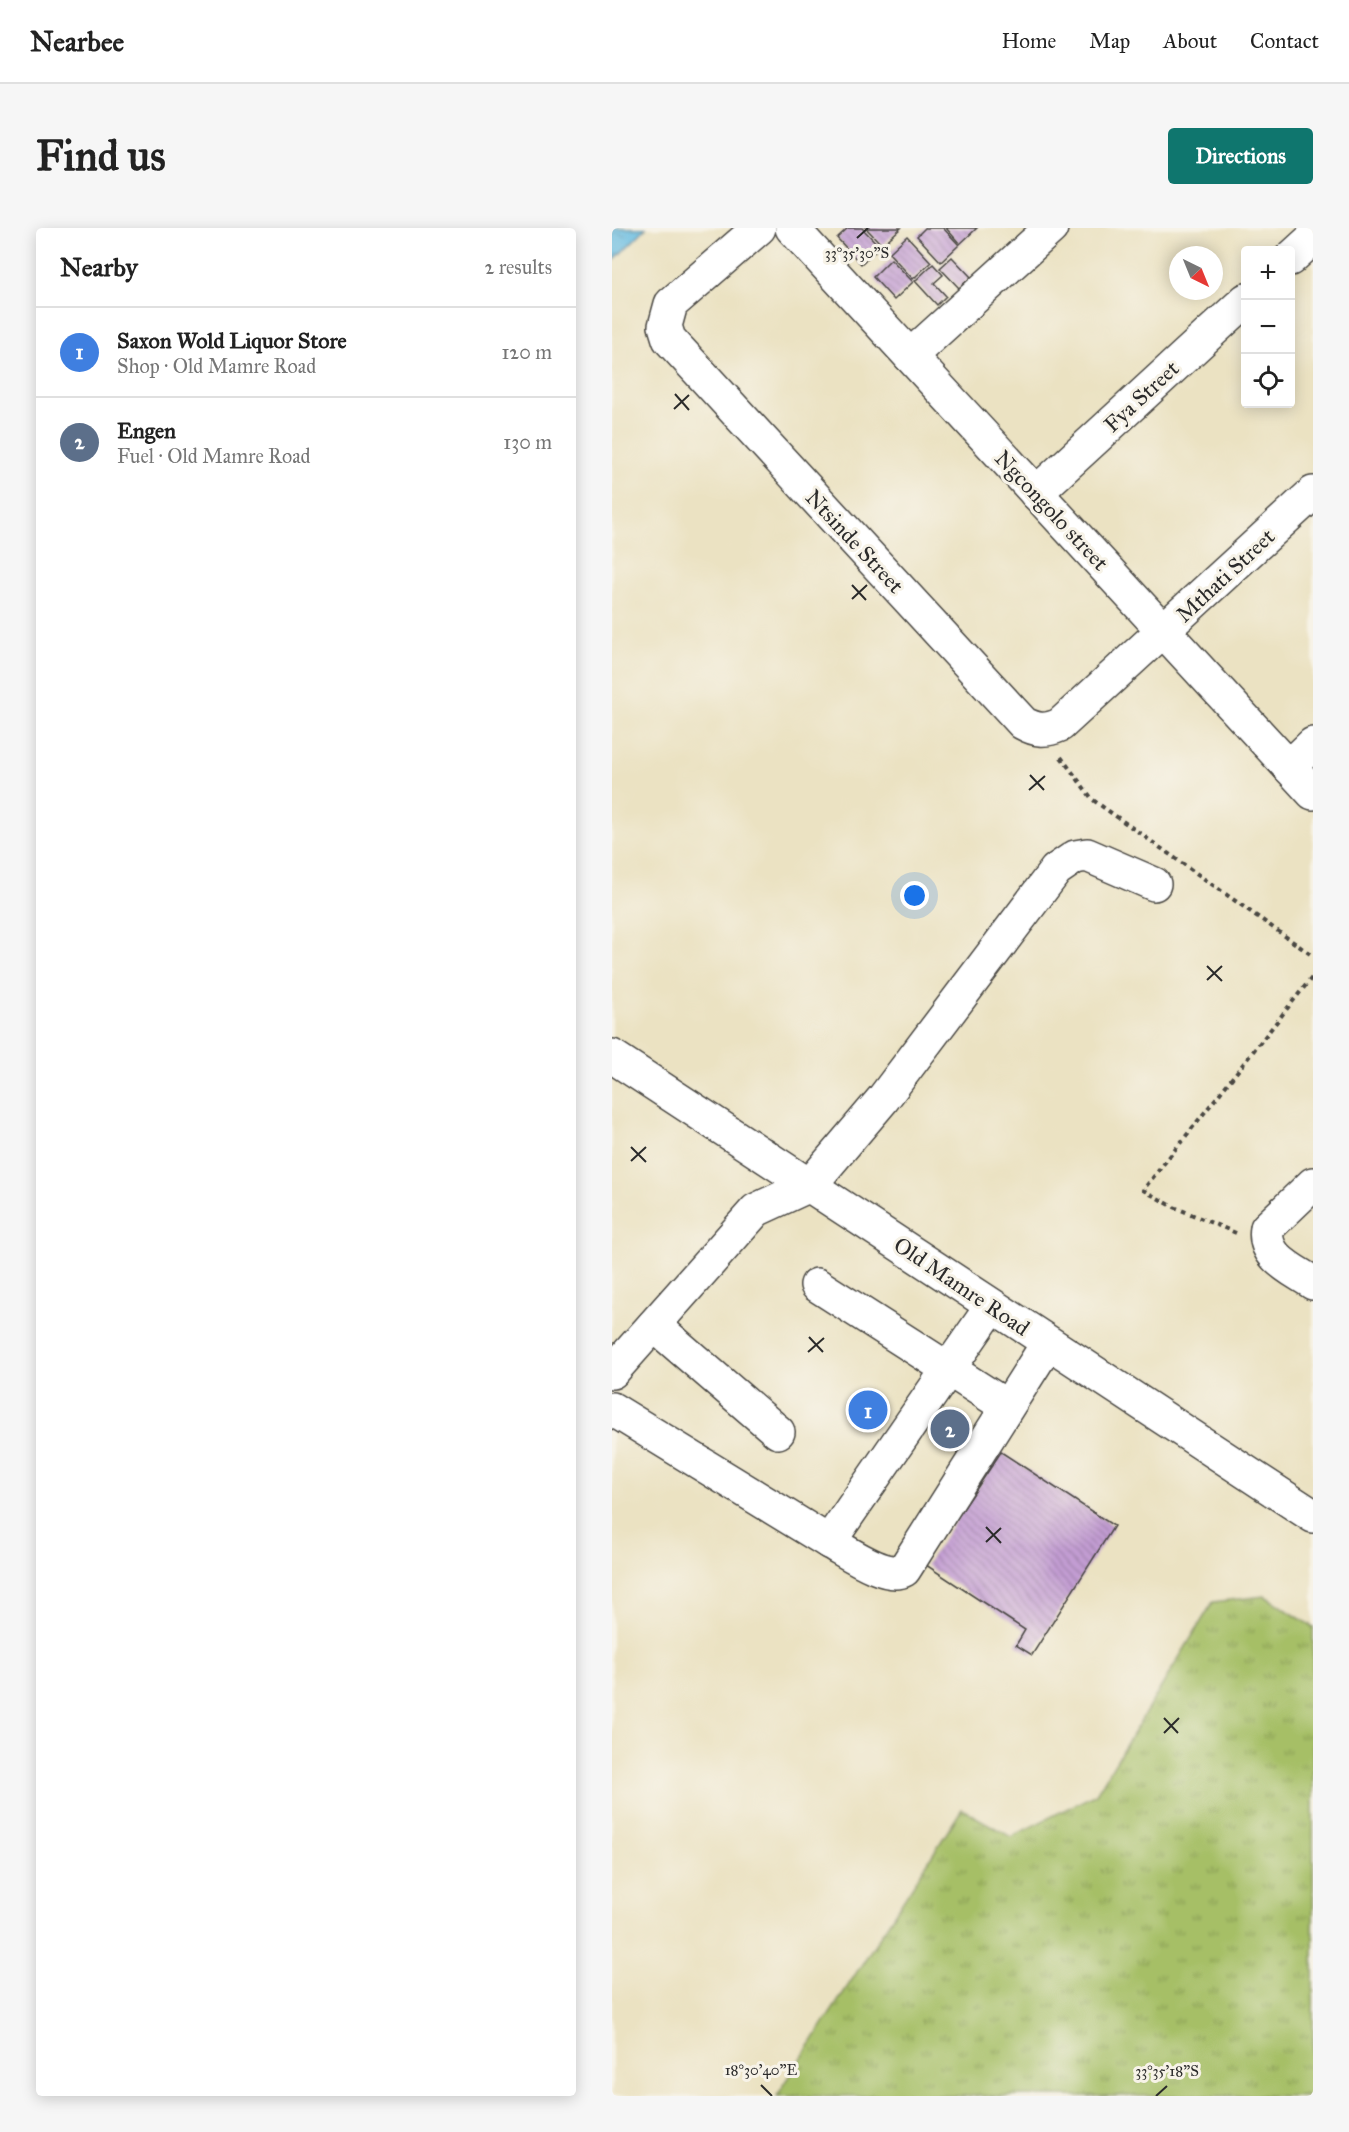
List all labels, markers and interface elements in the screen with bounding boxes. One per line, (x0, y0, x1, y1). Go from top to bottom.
text: Nearbee (30, 24, 124, 59)
text: Home (1001, 28, 1056, 54)
text: Map (1089, 28, 1130, 54)
text: About (1163, 28, 1217, 54)
text: Contact (1250, 28, 1319, 54)
button: Directions (1168, 128, 1313, 184)
text: Find us (36, 130, 166, 182)
text: 33°35'30"S (825, 244, 889, 262)
north arrow (1169, 246, 1223, 300)
map controls (1241, 246, 1295, 408)
button: + (1241, 246, 1295, 300)
text: Nearby (60, 251, 138, 283)
text: 2 results (484, 255, 552, 279)
button: − (1241, 300, 1295, 354)
text: Saxon Wold Liquor Store (117, 327, 347, 354)
text: 1 (76, 340, 83, 364)
text: 120 m (501, 340, 552, 364)
text: Shop · Old Mamre Road (117, 354, 316, 378)
button: locate (1241, 354, 1295, 408)
street label: Fya Street (1098, 355, 1185, 438)
text: Engen (117, 417, 176, 444)
text: 2 (75, 430, 84, 454)
text: 130 m (503, 430, 552, 454)
text: Fuel · Old Mamre Road (117, 444, 311, 468)
street label: Ngcongolo street (989, 445, 1114, 576)
street label: Ntsinde Street (800, 484, 910, 599)
street label: Mthati Street (1170, 523, 1280, 628)
your location (900, 881, 929, 910)
street label: Old Mamre Road (889, 1231, 1035, 1342)
pin: 1 (848, 1388, 888, 1432)
pin: 2 (930, 1406, 970, 1452)
text: 18°30'40"E (725, 2061, 798, 2079)
text: 33°35'18"S (1135, 2062, 1199, 2080)

